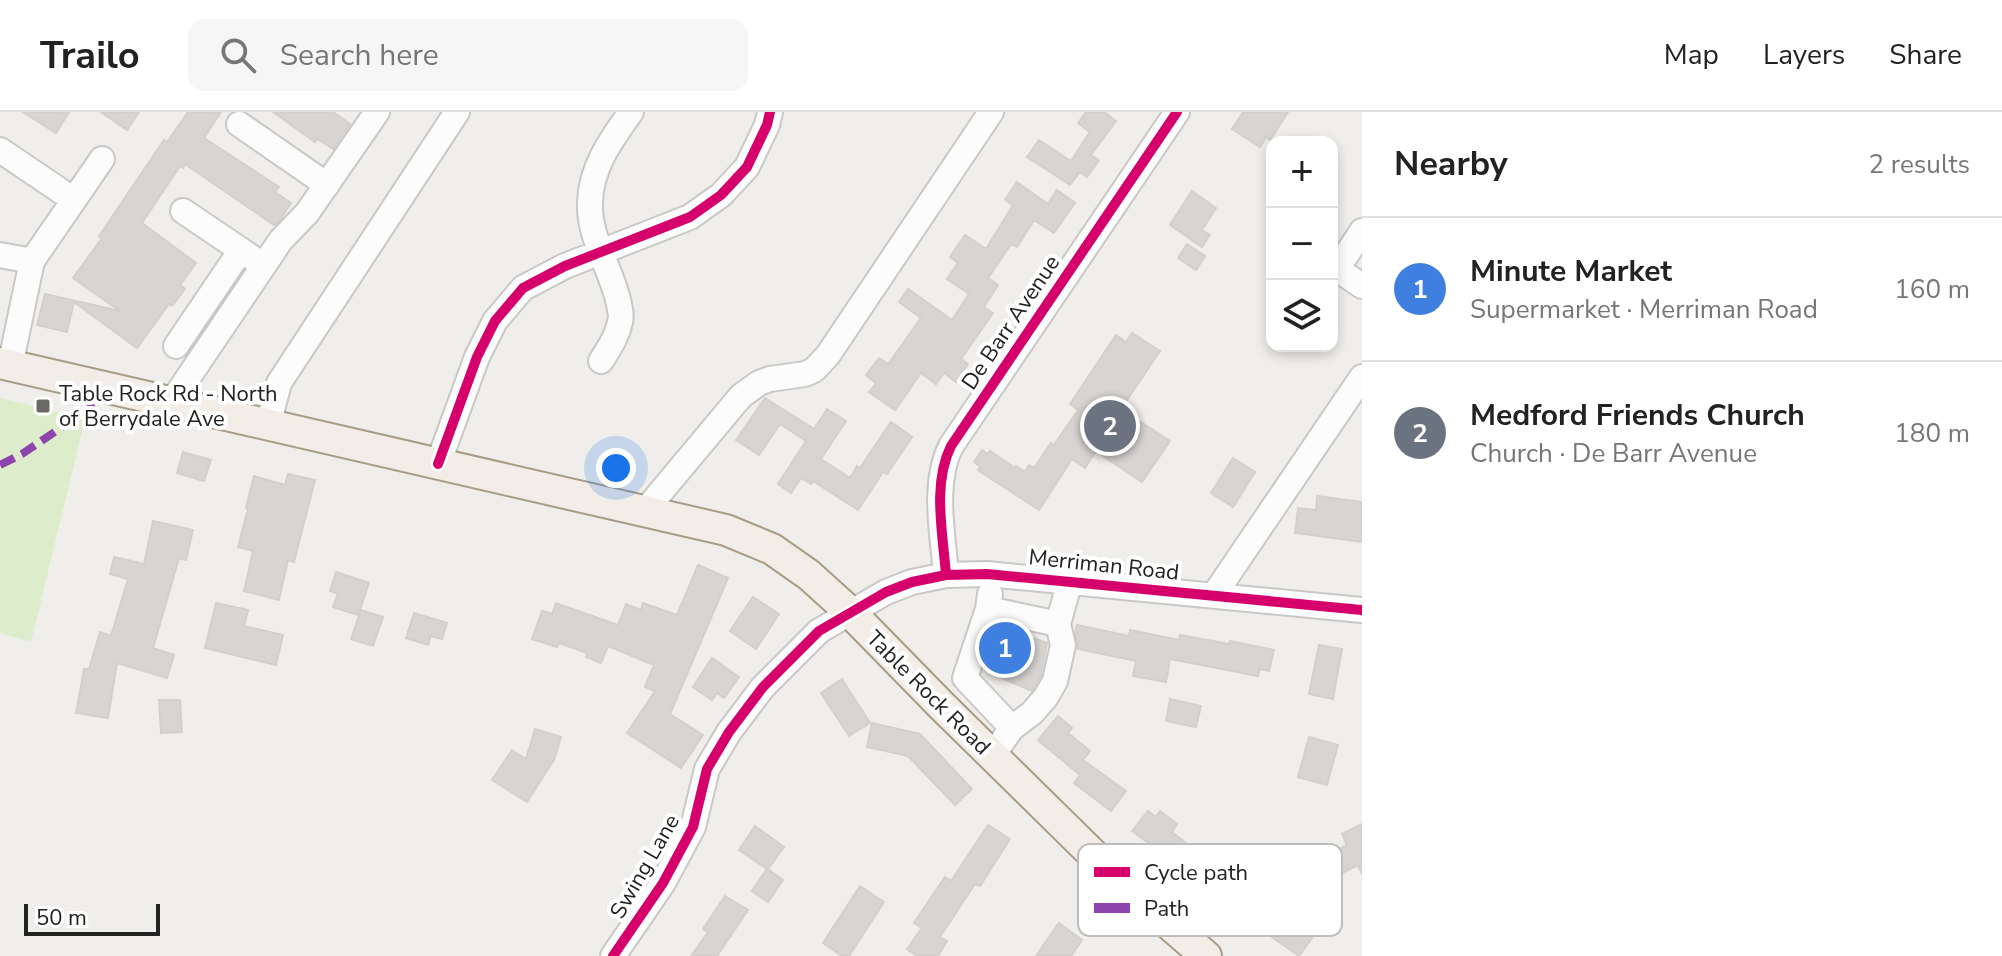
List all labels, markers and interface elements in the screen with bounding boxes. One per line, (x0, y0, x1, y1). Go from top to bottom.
search box (188, 19, 748, 91)
text: Trailo (40, 30, 140, 81)
icon: search (216, 33, 260, 77)
text: Search here (280, 35, 439, 76)
text: Map (1664, 36, 1719, 74)
text: Layers (1763, 36, 1845, 74)
text: Share (1889, 36, 1962, 74)
map controls (1266, 136, 1338, 352)
button: + (1266, 136, 1338, 208)
text: Nearby (1394, 141, 1508, 187)
text: 2 results (1869, 147, 1970, 182)
button: − (1266, 208, 1338, 280)
street label: De Barr Avenue (955, 249, 1067, 396)
text: Minute Market (1470, 251, 1672, 292)
text: 1 (1412, 272, 1428, 307)
text: 160 m (1894, 272, 1970, 307)
button: layers (1266, 280, 1338, 352)
text: Supermarket · Merriman Road (1470, 292, 1818, 327)
place label: Table Rock Rd - North of Berrydale Ave (59, 379, 277, 434)
text: Medford Friends Church (1470, 395, 1805, 436)
pin: 2 (1084, 396, 1136, 456)
marker: Table Rock Rd - North of Berrydale Ave (34, 397, 52, 415)
text: 2 (1412, 416, 1428, 451)
text: 180 m (1894, 416, 1970, 451)
text: Church · De Barr Avenue (1470, 436, 1757, 471)
your location (596, 448, 636, 488)
street label: Merriman Road (1027, 542, 1181, 588)
pin: 1 (979, 618, 1031, 678)
street label: Table Rock Road (860, 624, 997, 761)
street label: Swing Lane (603, 809, 687, 924)
legend (1078, 844, 1342, 936)
text: Cycle path (1144, 858, 1248, 888)
text: Path (1144, 894, 1189, 924)
scale bar (24, 900, 160, 936)
text: 50 m (36, 903, 87, 933)

